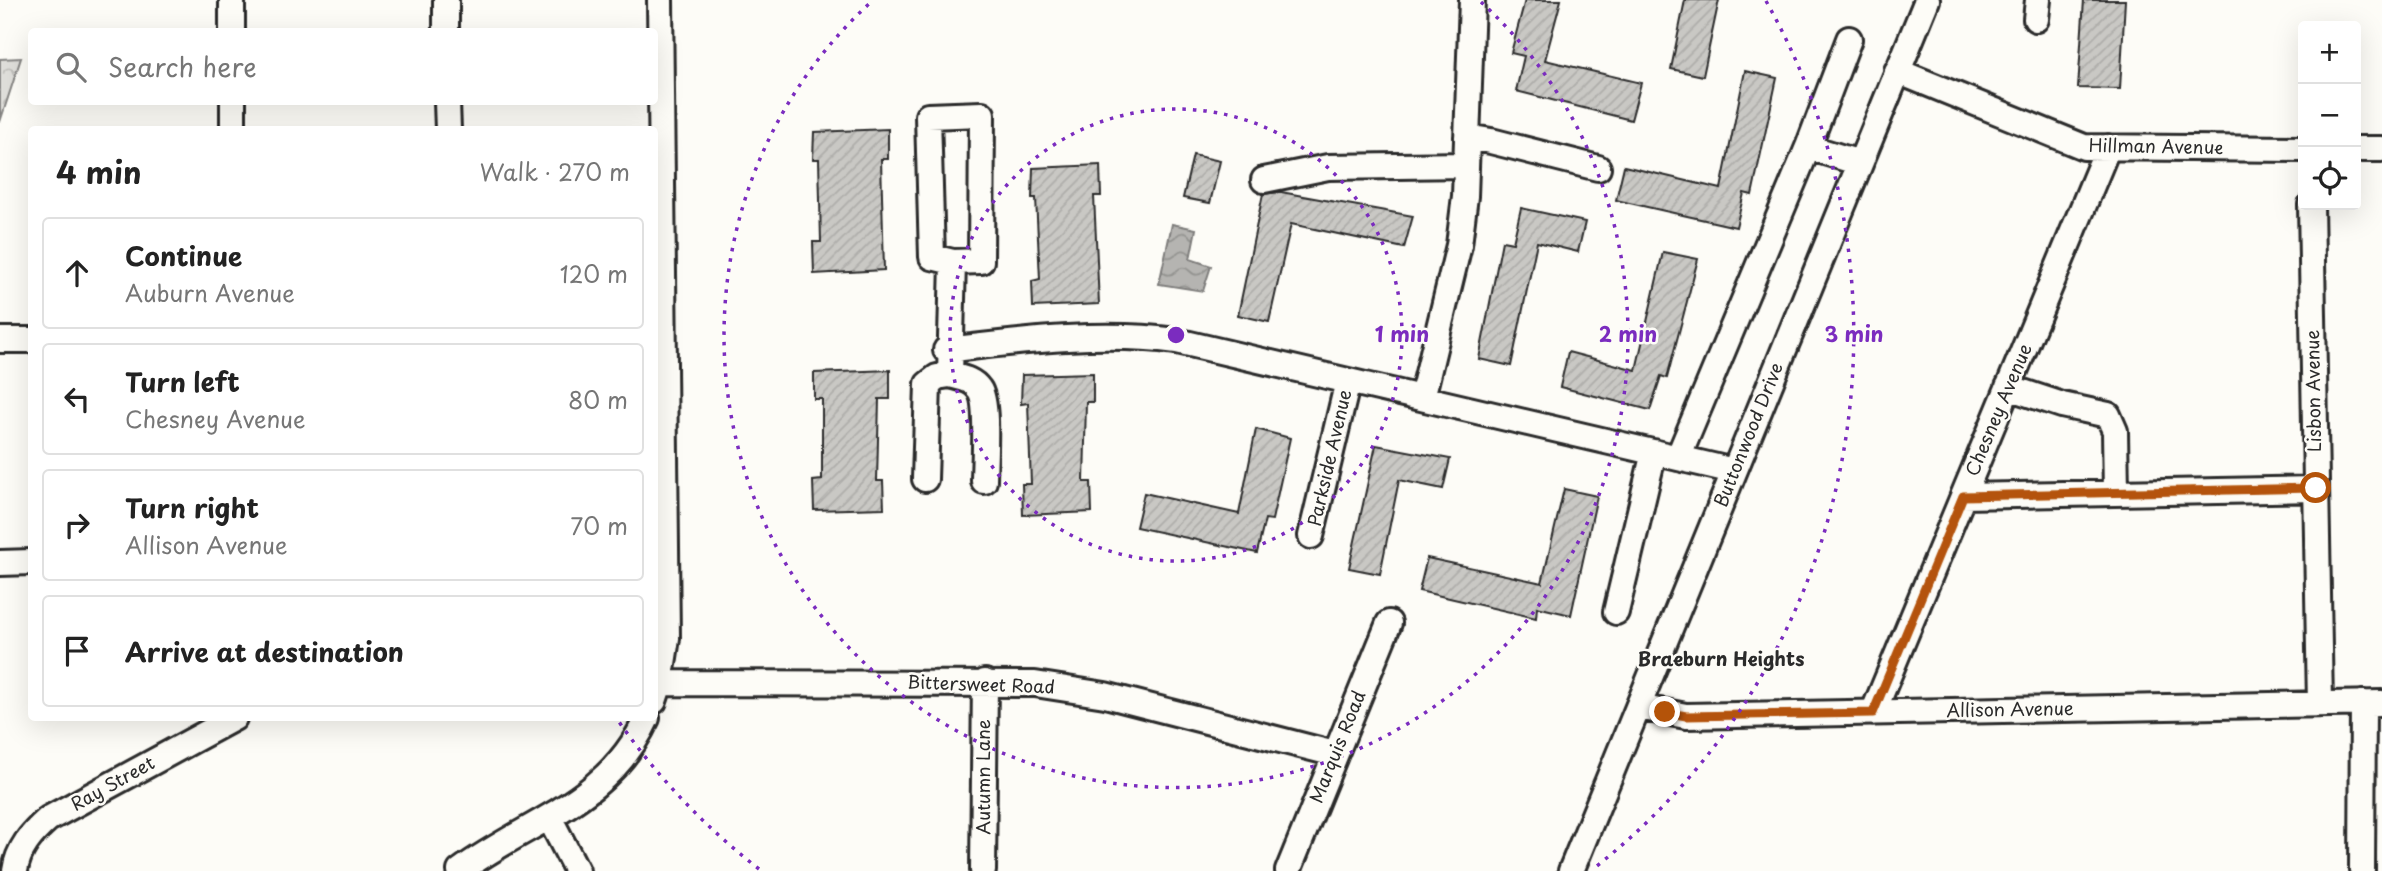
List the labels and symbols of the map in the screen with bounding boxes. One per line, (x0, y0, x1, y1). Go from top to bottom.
street label: Hillman Avenue (2088, 131, 2224, 160)
text: 1 min (1375, 317, 1429, 349)
text: 2 min (1599, 317, 1657, 349)
text: 3 min (1824, 317, 1884, 349)
centre of rings (1164, 323, 1188, 347)
street label: Lisbon Avenue (2298, 329, 2327, 452)
street label: Chesney Avenue (1958, 339, 2038, 480)
street label: Buttonwood Drive (1706, 358, 1789, 511)
street label: Parkside Avenue (1300, 386, 1357, 529)
route start (2300, 472, 2331, 503)
district label: Braeburn Heights (1638, 644, 1804, 672)
street label: Bittersweet Road (907, 667, 1055, 700)
street label: Marquis Road (1302, 686, 1371, 807)
street label: Allison Avenue (1946, 694, 2074, 723)
route end (1649, 696, 1680, 727)
street label: Autumn Lane (969, 719, 996, 835)
street label: Ray Street (65, 749, 159, 817)

